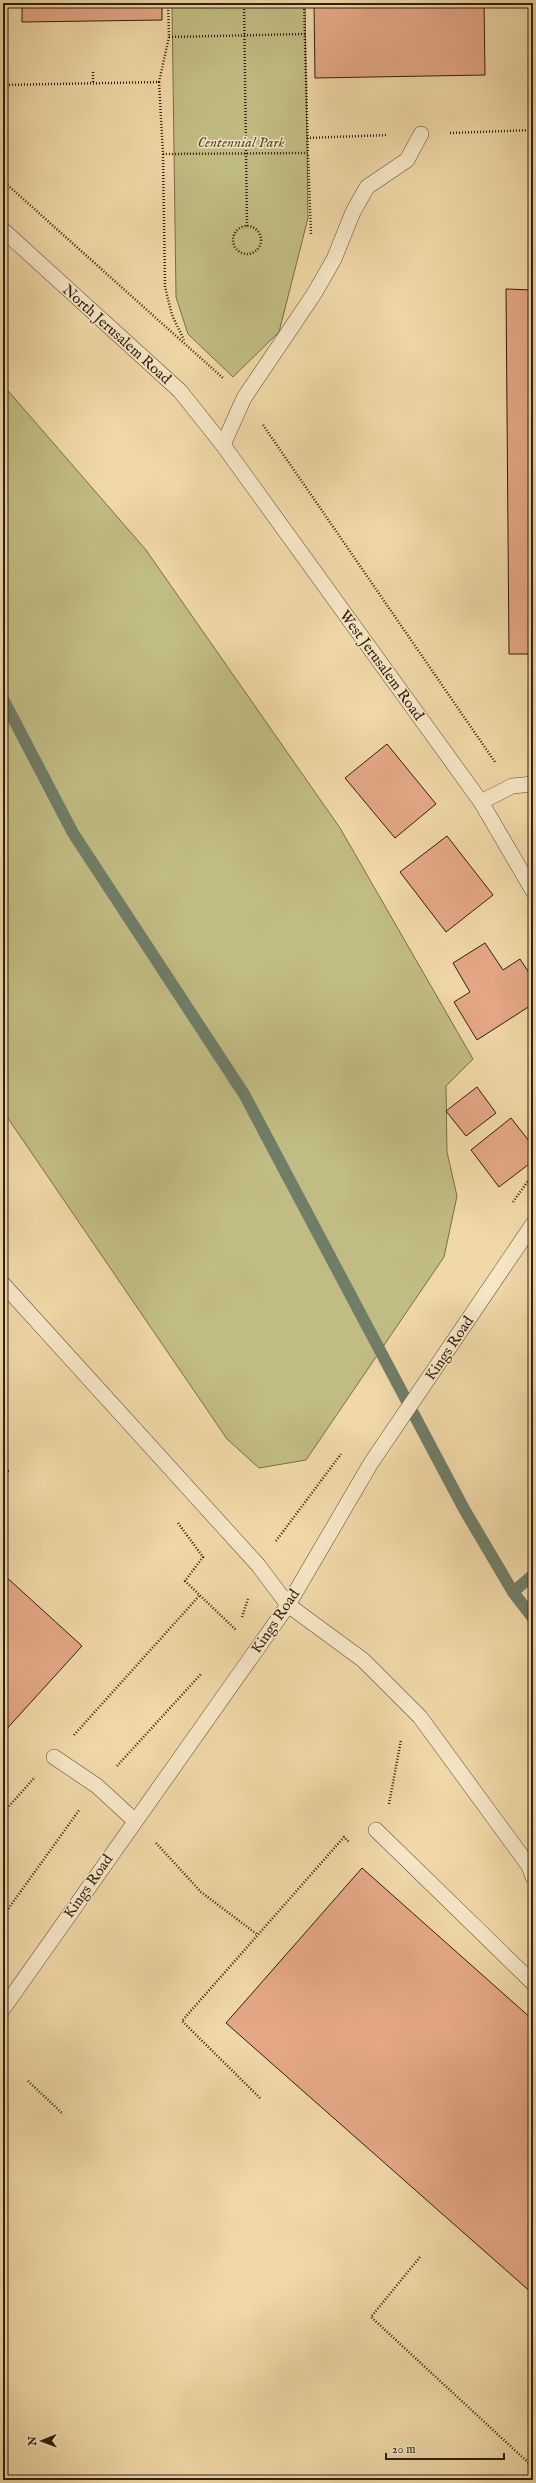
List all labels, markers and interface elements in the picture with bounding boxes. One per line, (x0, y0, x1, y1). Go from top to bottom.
park label: Centennial Park (198, 133, 284, 152)
street label: North Jerusalem Road (58, 281, 176, 389)
street label: West Jerusalem Road (335, 607, 429, 725)
street label: Kings Road (421, 1312, 478, 1384)
street label: Kings Road (247, 1585, 304, 1657)
street label: Kings Road (60, 1850, 118, 1922)
north arrow (22, 2421, 62, 2461)
scale bar (386, 2435, 504, 2461)
text: N (26, 2436, 40, 2447)
text: 20 m (392, 2442, 415, 2457)

